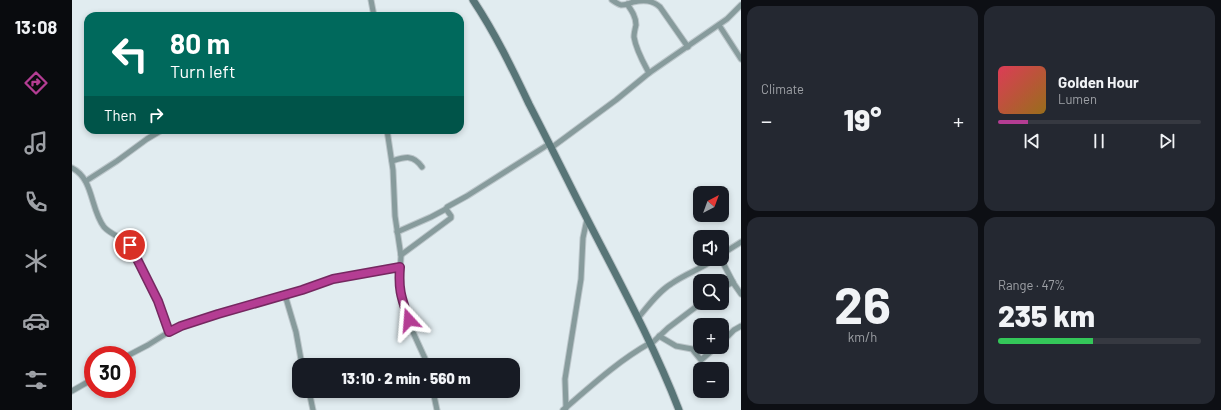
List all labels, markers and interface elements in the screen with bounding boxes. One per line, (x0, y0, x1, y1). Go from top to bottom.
text: 13:08 (15, 16, 57, 38)
text: 80 m (170, 26, 230, 60)
icon: left (104, 28, 156, 80)
text: Turn left (170, 60, 236, 82)
icon: directions (22, 69, 50, 97)
text: Golden Hour (1058, 73, 1139, 91)
text: Climate (761, 81, 804, 97)
text: Lumen (1058, 91, 1097, 107)
text: 19° (844, 101, 881, 137)
icon: right (145, 104, 167, 126)
text: Then (104, 106, 137, 124)
text: − (761, 107, 772, 133)
text: + (953, 107, 964, 133)
icon: music (22, 129, 50, 157)
icon: previous (1021, 130, 1043, 152)
icon: pause (1088, 130, 1110, 152)
icon: next (1156, 130, 1178, 152)
north arrow (693, 186, 729, 222)
map controls (693, 186, 729, 398)
icon: phone (22, 188, 50, 216)
pin (113, 228, 147, 262)
button: sound (693, 230, 729, 266)
icon: arrive (119, 234, 141, 256)
icon: climate (22, 247, 50, 275)
text: 26 (834, 272, 891, 334)
button: search (693, 274, 729, 310)
text: Range · 47% (998, 277, 1065, 293)
text: 235 km (998, 297, 1095, 333)
position arrow (388, 299, 430, 341)
icon: car (22, 307, 50, 335)
button: + (693, 318, 729, 354)
text: km/h (848, 329, 877, 345)
speed limit sign: 30 (84, 346, 136, 398)
button: − (693, 362, 729, 398)
icon: filters (22, 366, 50, 394)
text: 13:10 · 2 min · 560 m (341, 369, 471, 387)

